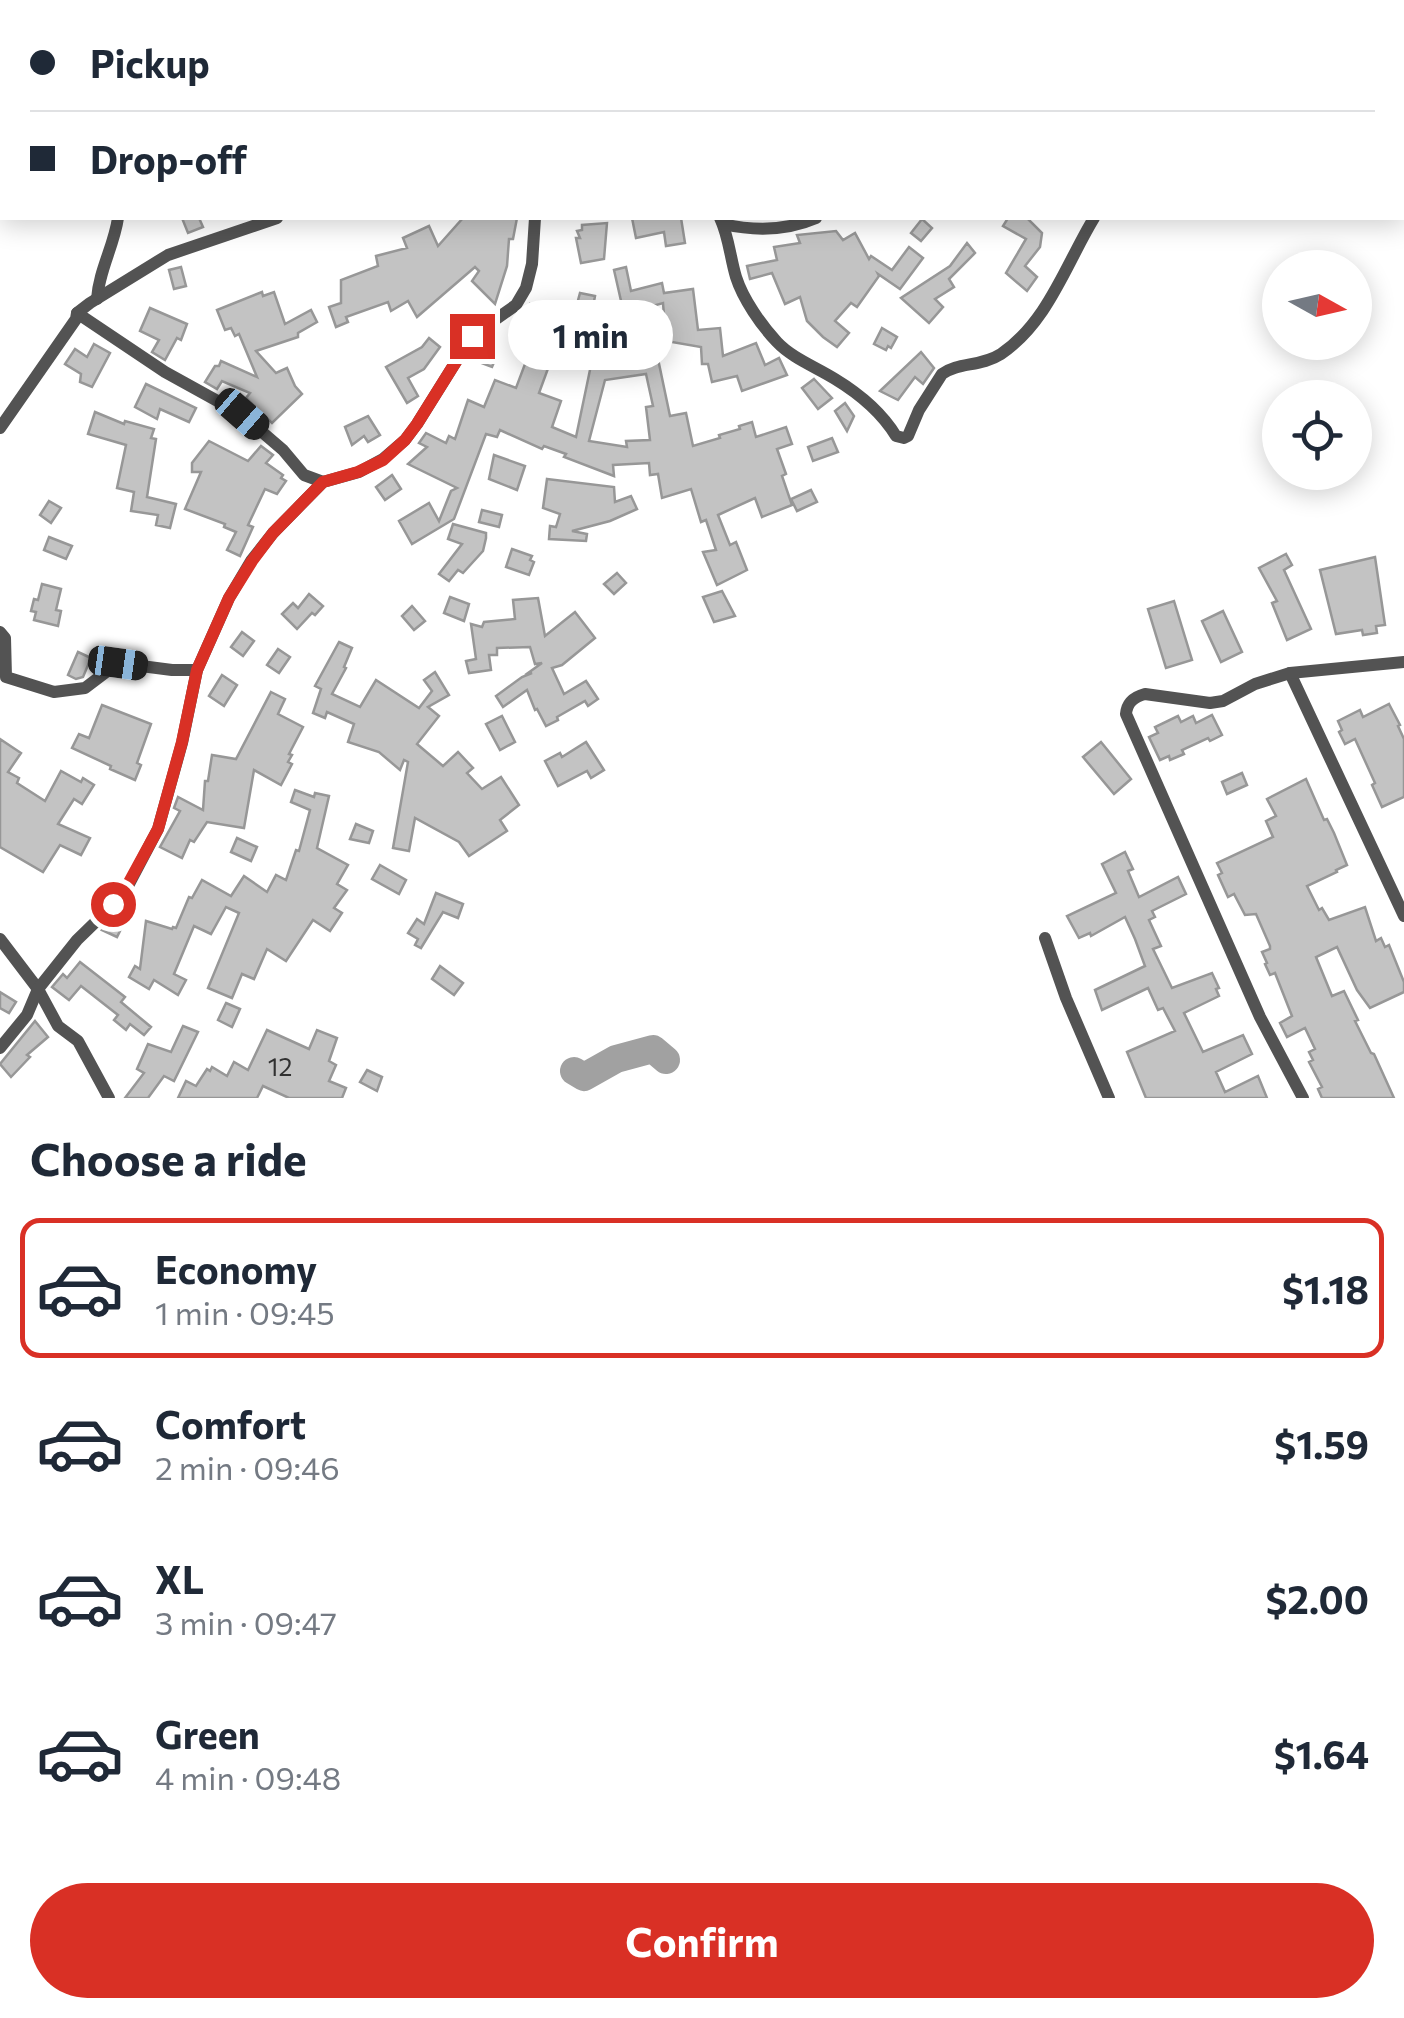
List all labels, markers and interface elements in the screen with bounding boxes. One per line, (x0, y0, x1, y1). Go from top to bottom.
text: Pickup (90, 39, 210, 86)
text: Drop-off (90, 135, 247, 182)
north arrow (1262, 250, 1372, 360)
map controls (1262, 250, 1372, 490)
callout: 1 min (507, 301, 672, 371)
route end (450, 314, 495, 359)
text: 1 min (553, 315, 628, 355)
button: locate (1262, 380, 1372, 490)
car (210, 383, 274, 445)
car (86, 644, 150, 682)
route start (91, 882, 136, 927)
house number: 12 (268, 1051, 292, 1081)
text: Choose a ride (30, 1130, 307, 1185)
icon: car (35, 1243, 125, 1333)
text: Economy (155, 1245, 317, 1292)
text: $1.18 (1282, 1265, 1369, 1312)
text: 1 min · 09:45 (155, 1292, 335, 1332)
icon: car (35, 1398, 125, 1488)
text: Comfort (155, 1400, 306, 1447)
text: $1.59 (1274, 1420, 1369, 1467)
text: 2 min · 09:46 (155, 1447, 340, 1487)
icon: car (35, 1553, 125, 1643)
text: XL (155, 1555, 204, 1602)
text: $2.00 (1266, 1575, 1369, 1622)
text: 3 min · 09:47 (155, 1602, 337, 1642)
icon: car (35, 1708, 125, 1798)
text: Green (155, 1710, 260, 1757)
text: $1.64 (1274, 1730, 1369, 1777)
text: 4 min · 09:48 (155, 1757, 341, 1797)
button: Confirm (30, 1883, 1374, 1998)

